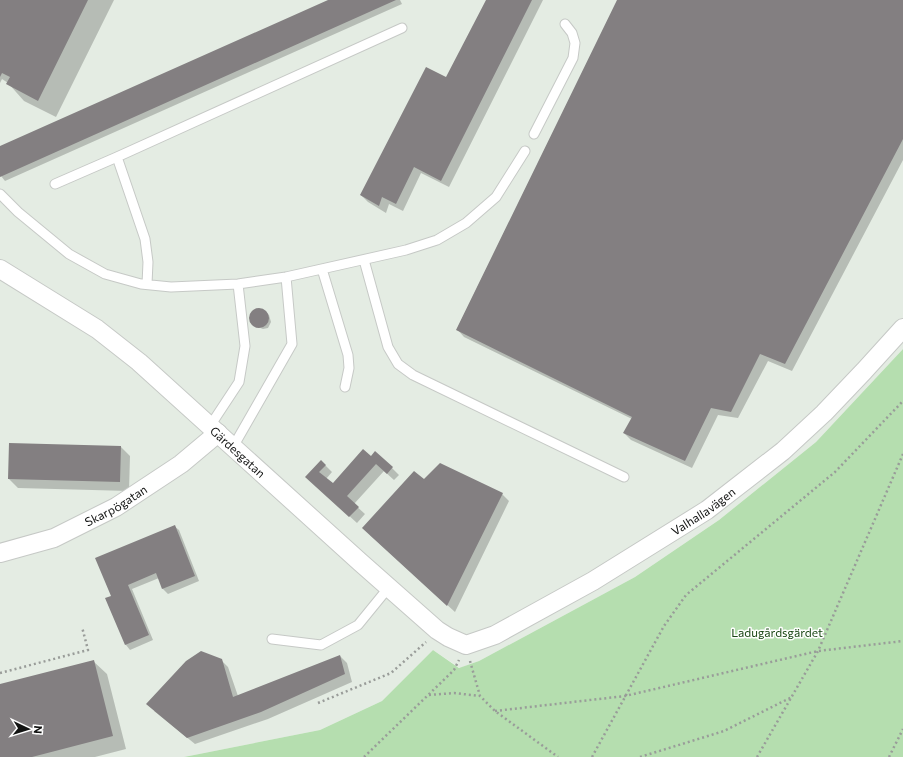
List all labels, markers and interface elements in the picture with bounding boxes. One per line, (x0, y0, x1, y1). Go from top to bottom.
street label: Gärdesgatan (208, 423, 268, 480)
street label: Skarpögatan (82, 482, 149, 529)
street label: Valhallavägen (668, 484, 738, 538)
park label: Ladugårdsgärdet (731, 625, 823, 639)
north arrow (8, 709, 48, 749)
text: N (32, 725, 45, 734)

